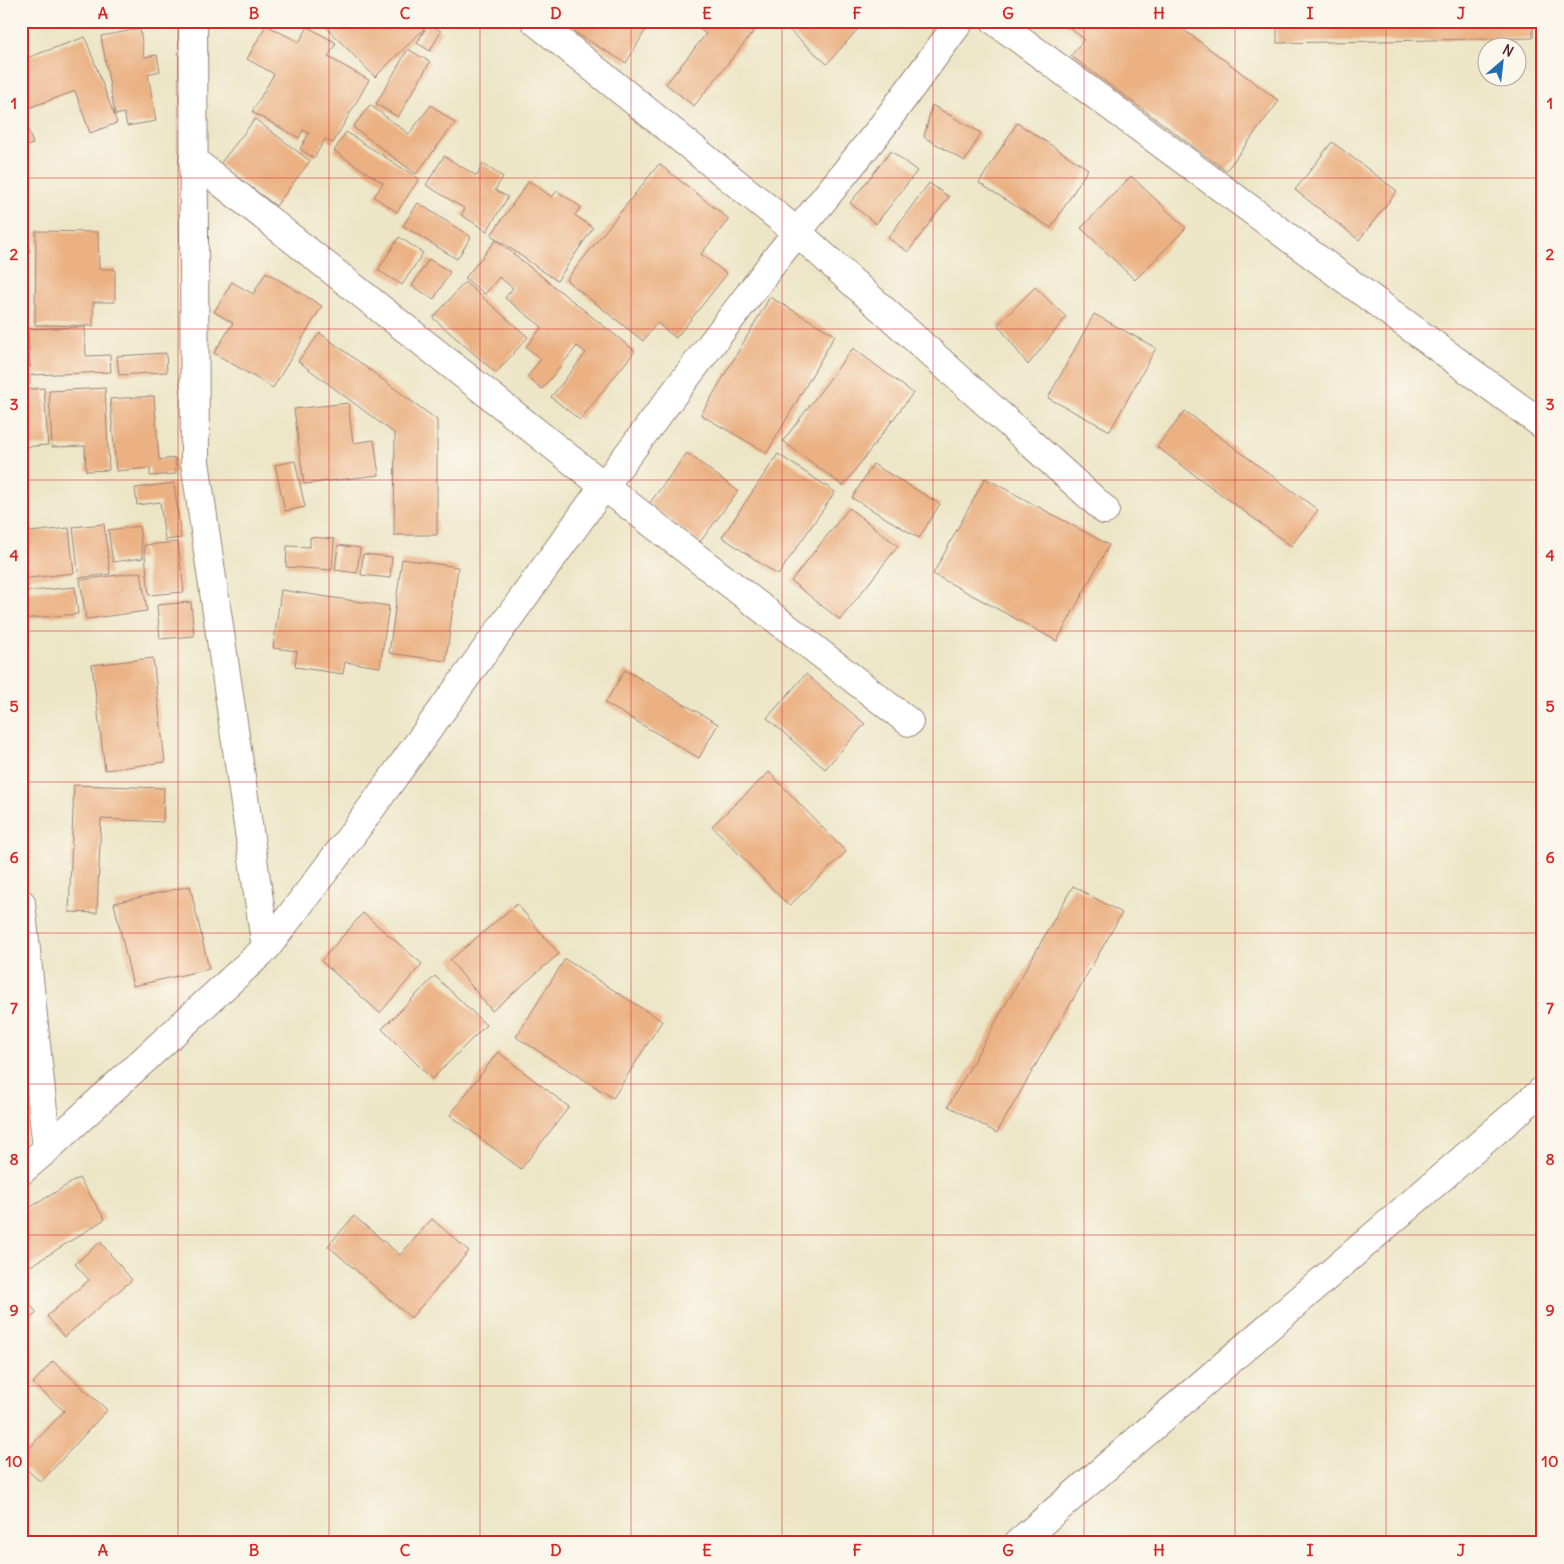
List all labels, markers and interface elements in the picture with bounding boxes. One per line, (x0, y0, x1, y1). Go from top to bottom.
text: A (98, 3, 108, 23)
text: B (249, 3, 260, 23)
text: C (400, 3, 411, 23)
text: D (550, 3, 562, 23)
text: E (702, 3, 712, 23)
text: F (852, 3, 862, 23)
text: G (1002, 3, 1014, 23)
text: H (1153, 3, 1165, 23)
text: I (1307, 3, 1314, 23)
text: J (1457, 3, 1466, 23)
north arrow (1476, 38, 1526, 88)
text: N (1500, 40, 1517, 61)
text: 1 (11, 93, 17, 113)
text: 1 (1547, 93, 1553, 113)
text: 2 (10, 244, 19, 264)
text: 2 (1546, 244, 1555, 264)
text: 3 (9, 394, 19, 414)
text: 3 (1545, 394, 1555, 414)
text: 4 (9, 545, 19, 565)
text: 4 (1545, 545, 1555, 565)
text: 5 (9, 696, 19, 716)
text: 5 (1545, 696, 1555, 716)
text: 6 (9, 847, 19, 867)
text: 6 (1545, 847, 1555, 867)
text: 7 (10, 998, 18, 1018)
text: 7 (1546, 998, 1554, 1018)
text: 8 (9, 1149, 19, 1169)
text: 8 (1545, 1149, 1555, 1169)
text: 9 (9, 1300, 19, 1320)
text: 9 (1545, 1300, 1555, 1320)
text: 10 (6, 1451, 22, 1471)
text: 10 (1542, 1451, 1558, 1471)
text: A (98, 1540, 108, 1560)
text: B (249, 1540, 260, 1560)
text: C (400, 1540, 411, 1560)
text: D (550, 1540, 562, 1560)
text: E (702, 1540, 712, 1560)
text: F (852, 1540, 862, 1560)
text: G (1002, 1540, 1014, 1560)
text: H (1153, 1540, 1165, 1560)
text: I (1307, 1540, 1314, 1560)
text: J (1457, 1540, 1466, 1560)

